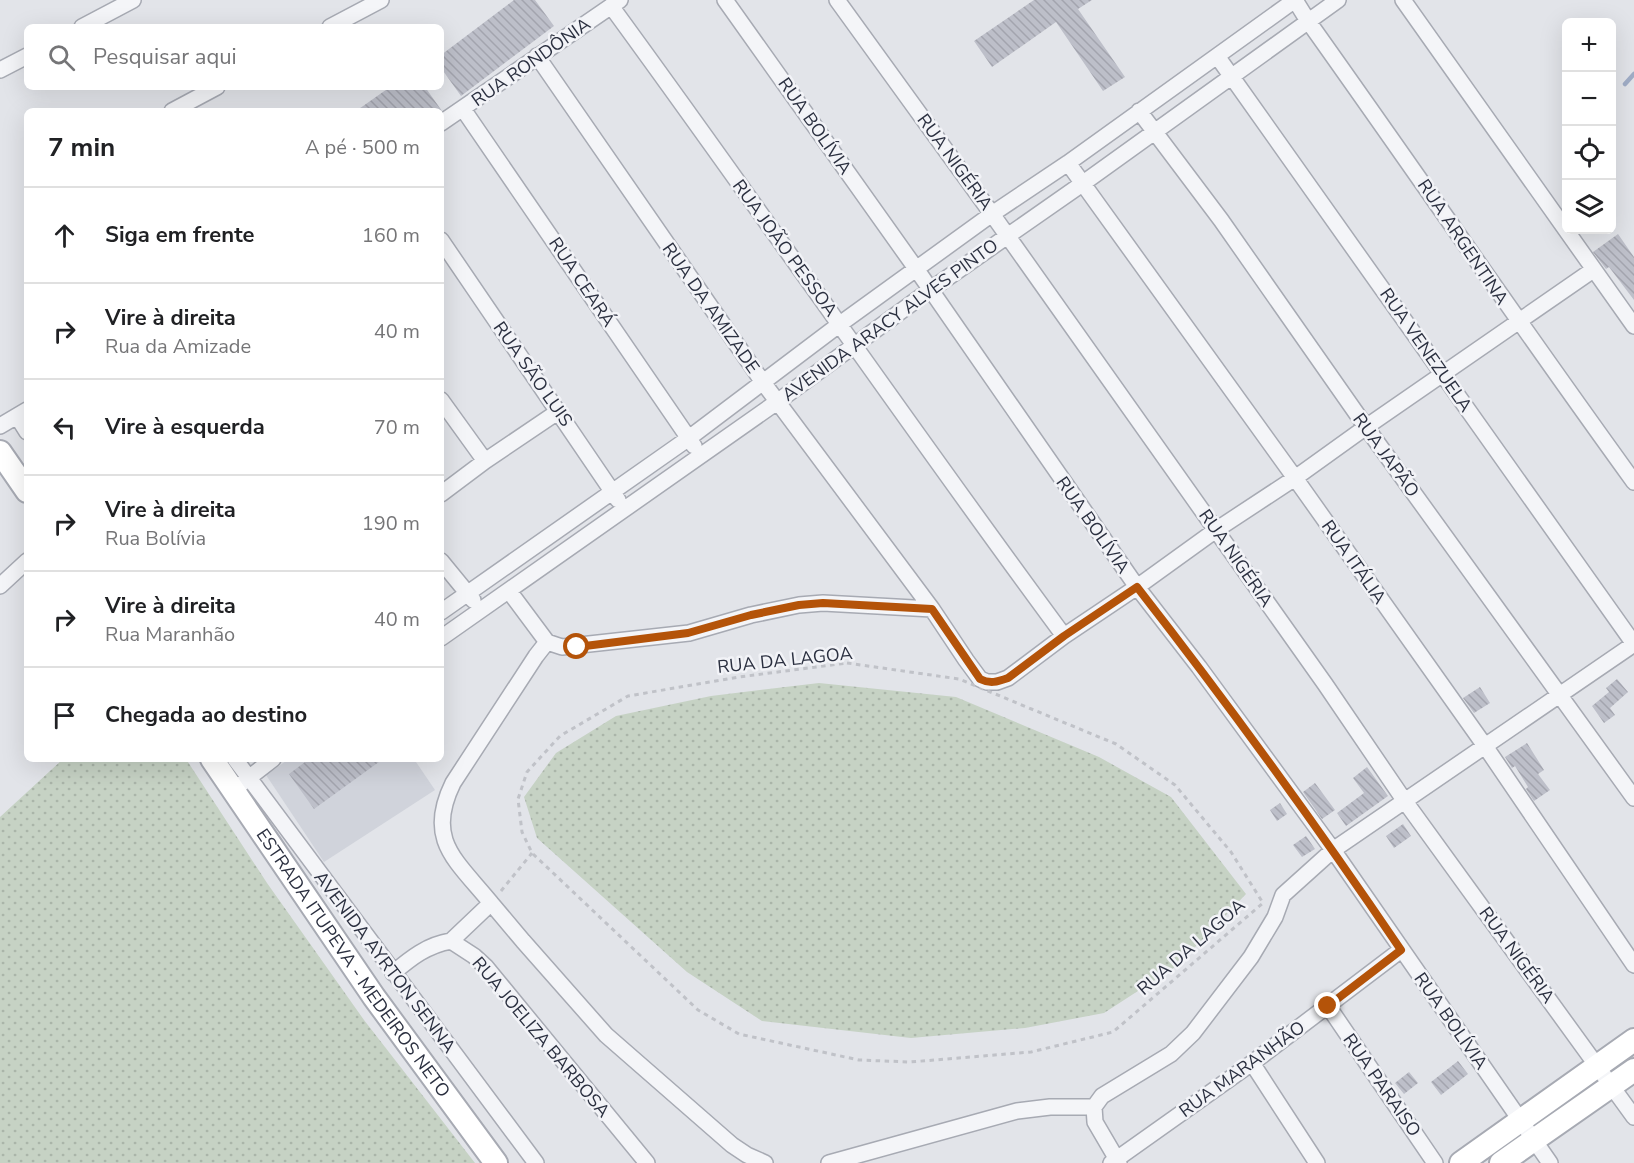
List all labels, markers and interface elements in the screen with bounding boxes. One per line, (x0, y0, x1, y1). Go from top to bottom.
street label: RUA RONDÔNIA (467, 12, 595, 112)
map controls (1562, 18, 1616, 234)
button: + (1562, 18, 1616, 72)
search box (24, 24, 444, 90)
icon: search (45, 41, 78, 74)
text: Pesquisar aqui (93, 42, 237, 72)
button: − (1562, 72, 1616, 126)
street label: RUA BOLÍVIA (773, 73, 857, 179)
street label: RUA NIGÉRIA (912, 109, 998, 215)
button: locate (1562, 126, 1616, 180)
text: 7 min (48, 130, 115, 165)
text: A pé · 500 m (305, 134, 420, 161)
street label: RUA ARGENTINA (1412, 174, 1514, 310)
street label: RUA JOÃO PESSOA (727, 175, 843, 321)
button: layers (1562, 180, 1616, 234)
icon: ahead (48, 219, 81, 252)
text: Siga em frente (105, 220, 254, 250)
text: 160 m (362, 222, 420, 249)
street label: RUA CEARÁ (543, 232, 621, 332)
street label: AVENIDA ARACY ALVES PINTO (777, 233, 1003, 407)
street label: RUA DA AMIZADE (657, 238, 765, 378)
street label: RUA VENEZUELA (1374, 283, 1478, 417)
text: Vire à direita (105, 303, 236, 333)
icon: right (48, 315, 81, 348)
street label: RUA SÃO LUIS (488, 317, 578, 431)
text: 40 m (374, 318, 420, 345)
text: Rua da Amizade (105, 333, 251, 360)
street label: RUA JAPÃO (1347, 408, 1425, 502)
icon: left (48, 411, 81, 444)
text: Vire à esquerda (105, 412, 265, 442)
text: 70 m (374, 414, 420, 441)
street label: RUA BOLÍVIA (1051, 472, 1135, 578)
text: Vire à direita (105, 495, 236, 525)
street label: RUA NIGÉRIA (1193, 504, 1279, 612)
icon: right (48, 507, 81, 540)
text: 190 m (362, 510, 420, 537)
street label: RUA ITÁLIA (1316, 515, 1392, 609)
text: Rua Bolívia (105, 525, 206, 552)
text: Vire à direita (105, 591, 236, 621)
icon: right (48, 603, 81, 636)
text: 40 m (374, 606, 420, 633)
text: Rua Maranhão (105, 621, 235, 648)
route start (563, 633, 589, 659)
street label: RUA DA LAGOA (716, 641, 854, 679)
icon: arrive (48, 699, 81, 732)
text: Chegada ao destino (105, 700, 307, 730)
street label: ESTRADA ITUPEVA - MEDEIROS NETO (251, 824, 456, 1102)
street label: AVENIDA AYRTON SENNA (309, 866, 461, 1058)
street label: RUA DA LAGOA (1132, 893, 1250, 1001)
street label: RUA NIGÉRIA (1474, 902, 1560, 1008)
street label: RUA JOELIZA BARBOSA (467, 952, 615, 1122)
street label: RUA BOLÍVIA (1409, 968, 1493, 1074)
route end (1314, 992, 1340, 1018)
street label: RUA MARANHÃO (1174, 1015, 1310, 1123)
street label: RUA PARAISO (1338, 1029, 1426, 1141)

